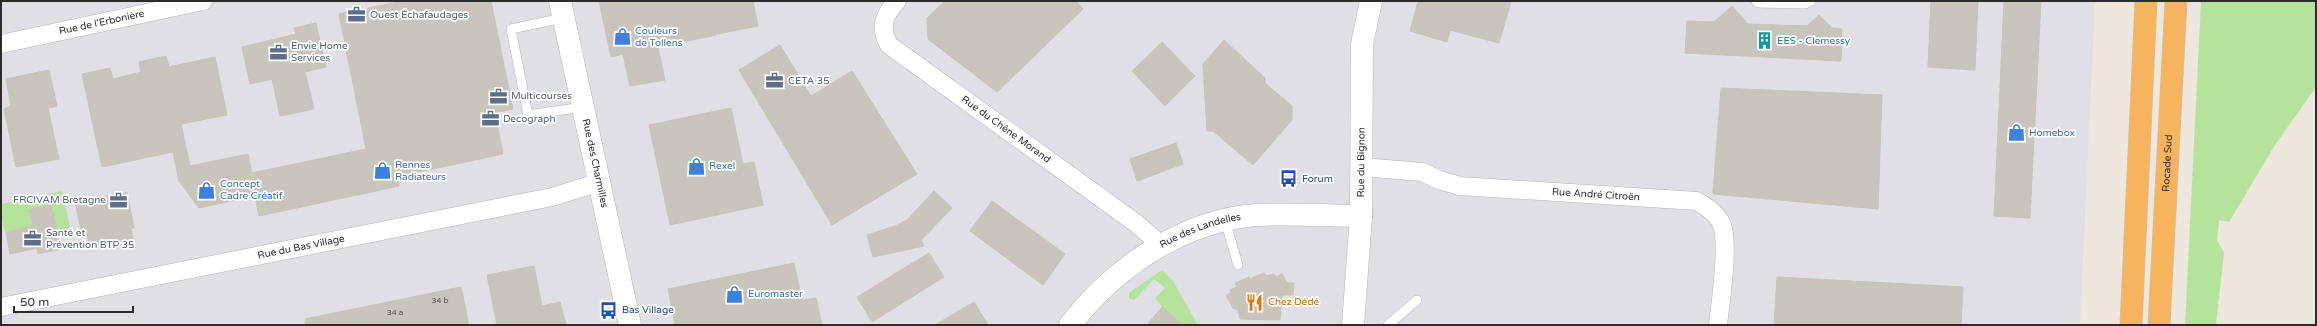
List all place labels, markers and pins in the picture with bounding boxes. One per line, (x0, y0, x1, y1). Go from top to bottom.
office icon: Ouest Échafaudages (347, 5, 367, 25)
place label: Ouest Échafaudages (370, 9, 468, 21)
place label: Couleurs de Tollens (635, 25, 683, 49)
shop icon: Couleurs de Tollens (612, 27, 632, 47)
building icon: EES - Clemessy (1754, 31, 1774, 51)
place label: EES - Clemessy (1777, 35, 1851, 47)
place label: Envie Home Services (291, 40, 348, 64)
office icon: Envie Home Services (268, 42, 288, 62)
office icon: CETA 35 (765, 71, 785, 91)
place label: CETA 35 (788, 75, 829, 87)
office icon: Multicourses (488, 86, 508, 106)
place label: Multicourses (511, 90, 572, 102)
office icon: Decograph (480, 109, 500, 129)
place label: Decograph (503, 113, 556, 125)
shop icon: Homebox (2006, 123, 2026, 143)
place label: Homebox (2029, 127, 2075, 139)
shop icon: Rexel (686, 156, 706, 176)
place label: Rennes Radiateurs (395, 159, 446, 183)
place label: Rexel (709, 160, 735, 172)
shop icon: Rennes Radiateurs (372, 161, 392, 181)
bus stop icon: Forum (1279, 169, 1299, 189)
place label: Forum (1302, 173, 1333, 185)
place label: Concept Cadre Créatif (220, 178, 283, 202)
shop icon: Concept Cadre Créatif (197, 180, 217, 200)
office icon: FRCIVAM Bretagne (109, 190, 129, 210)
place label: FRCIVAM Bretagne (13, 194, 106, 206)
place label: Santé et Prévention BTP 35 (46, 227, 134, 251)
office icon: Santé et Prévention BTP 35 (23, 229, 43, 249)
shop icon: Euromaster (725, 284, 745, 304)
place label: Euromaster (748, 288, 803, 300)
restaurant icon: Chez Dédé (1245, 292, 1265, 312)
place label: Chez Dédé (1268, 296, 1320, 308)
bus stop icon: Bas Village (599, 300, 619, 320)
place label: Bas Village (622, 304, 674, 316)

